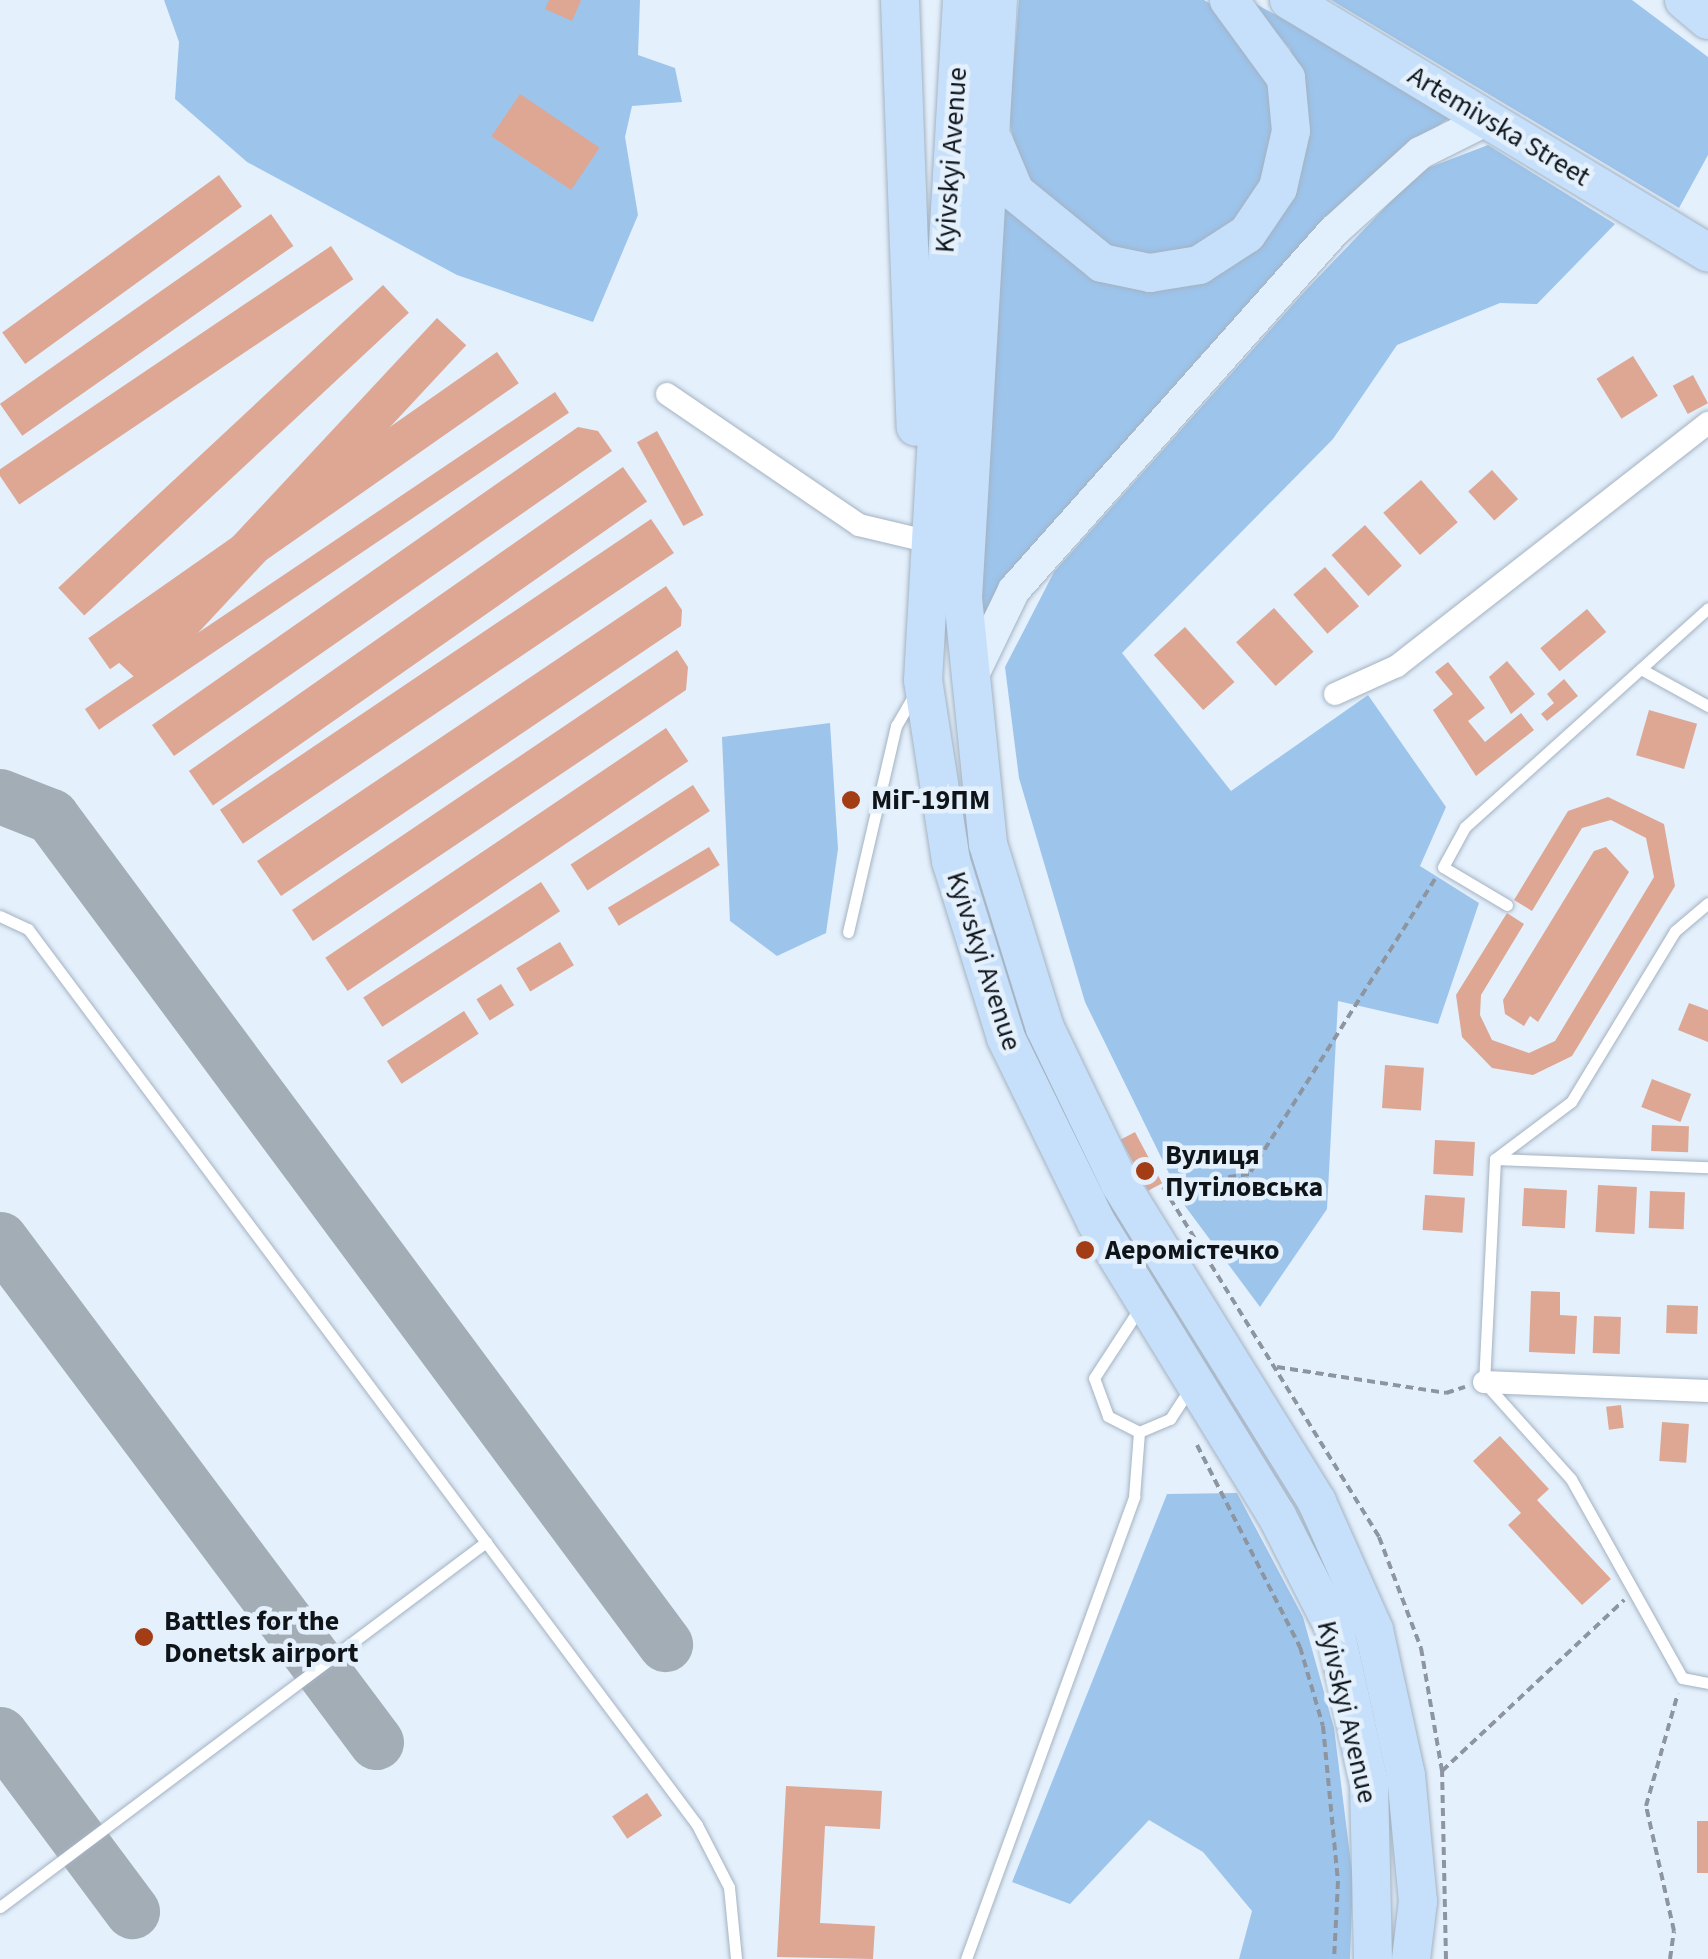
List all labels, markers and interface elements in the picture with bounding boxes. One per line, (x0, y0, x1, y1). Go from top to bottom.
street label: Artemivska Street (1402, 58, 1596, 194)
street label: Kyivskyi Avenue (928, 66, 974, 254)
place label: МіГ-19ПМ (871, 783, 990, 817)
marker: МіГ-19ПМ (840, 789, 862, 811)
street label: Kyivskyi Avenue (939, 867, 1029, 1055)
place label: Вулиця Путіловська (1165, 1138, 1323, 1204)
marker: Вулиця Путіловська (1134, 1160, 1156, 1182)
place label: Аеромістечко (1105, 1233, 1279, 1267)
marker: Аеромістечко (1074, 1239, 1096, 1261)
place label: Battles for the Donetsk airport (164, 1604, 358, 1670)
street label: Kyivskyi Avenue (1310, 1618, 1384, 1806)
marker: Battles for the Donetsk airport (133, 1626, 155, 1648)

